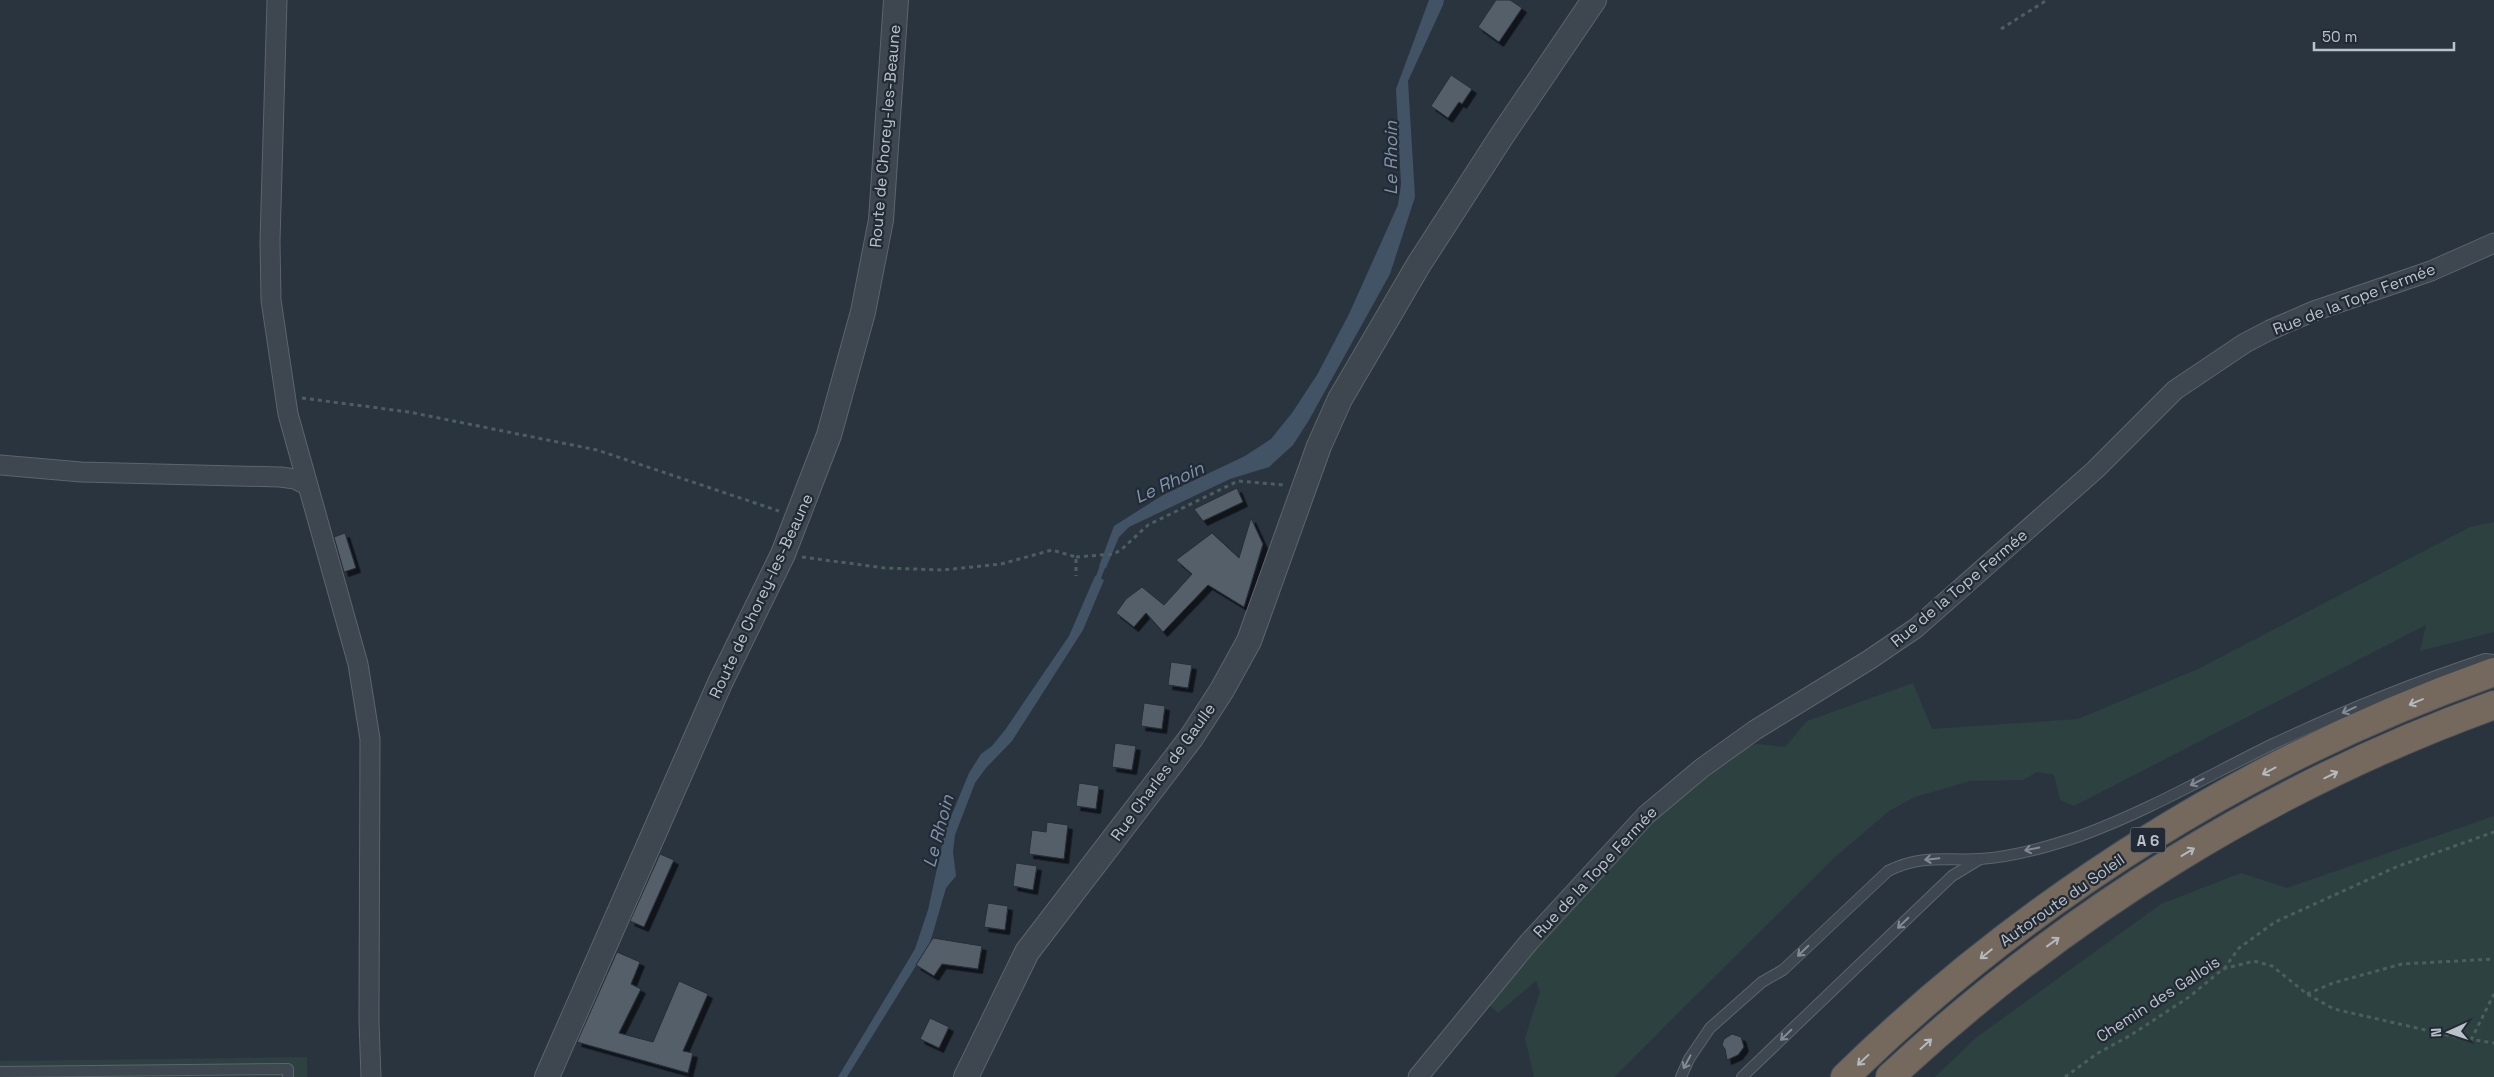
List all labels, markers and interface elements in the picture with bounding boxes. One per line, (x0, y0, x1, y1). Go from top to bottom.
scale bar (2314, 20, 2454, 52)
street label: Route de Chorey-les-Beaune (865, 24, 905, 248)
text: 50 m (2322, 27, 2357, 46)
water label: Le Rhoin (1379, 120, 1402, 195)
street label: Rue de la Tope Fermée (2270, 258, 2438, 340)
water label: Le Rhoin (1131, 456, 1208, 508)
street label: Route de Chorey-les-Beaune (704, 490, 818, 702)
street label: Rue de la Tope Fermée (1886, 525, 2032, 651)
one-way arrow (2409, 697, 2424, 707)
street label: Rue Charles de Gaulle (1106, 699, 1220, 845)
one-way arrow (2342, 705, 2357, 715)
one-way arrow (2262, 767, 2277, 776)
one-way arrow (2323, 769, 2338, 779)
one-way arrow (2190, 778, 2205, 788)
water label: Le Rhoin (917, 791, 959, 870)
street label: Rue de la Tope Fermée (1528, 802, 1662, 942)
road number: A 6 (2130, 828, 2166, 852)
one-way arrow (2025, 845, 2041, 854)
one-way arrow (2180, 847, 2194, 857)
street label: Autoroute du Soleil (1995, 849, 2129, 951)
one-way arrow (1925, 854, 1941, 864)
one-way arrow (1897, 917, 1909, 929)
one-way arrow (2046, 937, 2059, 948)
one-way arrow (1798, 944, 1810, 956)
one-way arrow (1980, 948, 1993, 959)
street label: Chemin des Gallois (2092, 951, 2224, 1047)
north arrow (2424, 1007, 2474, 1057)
text: N (2427, 1028, 2445, 1038)
one-way arrow (1780, 1029, 1792, 1041)
one-way arrow (1920, 1038, 1933, 1050)
one-way arrow (1682, 1054, 1691, 1069)
one-way arrow (1856, 1054, 1869, 1066)

